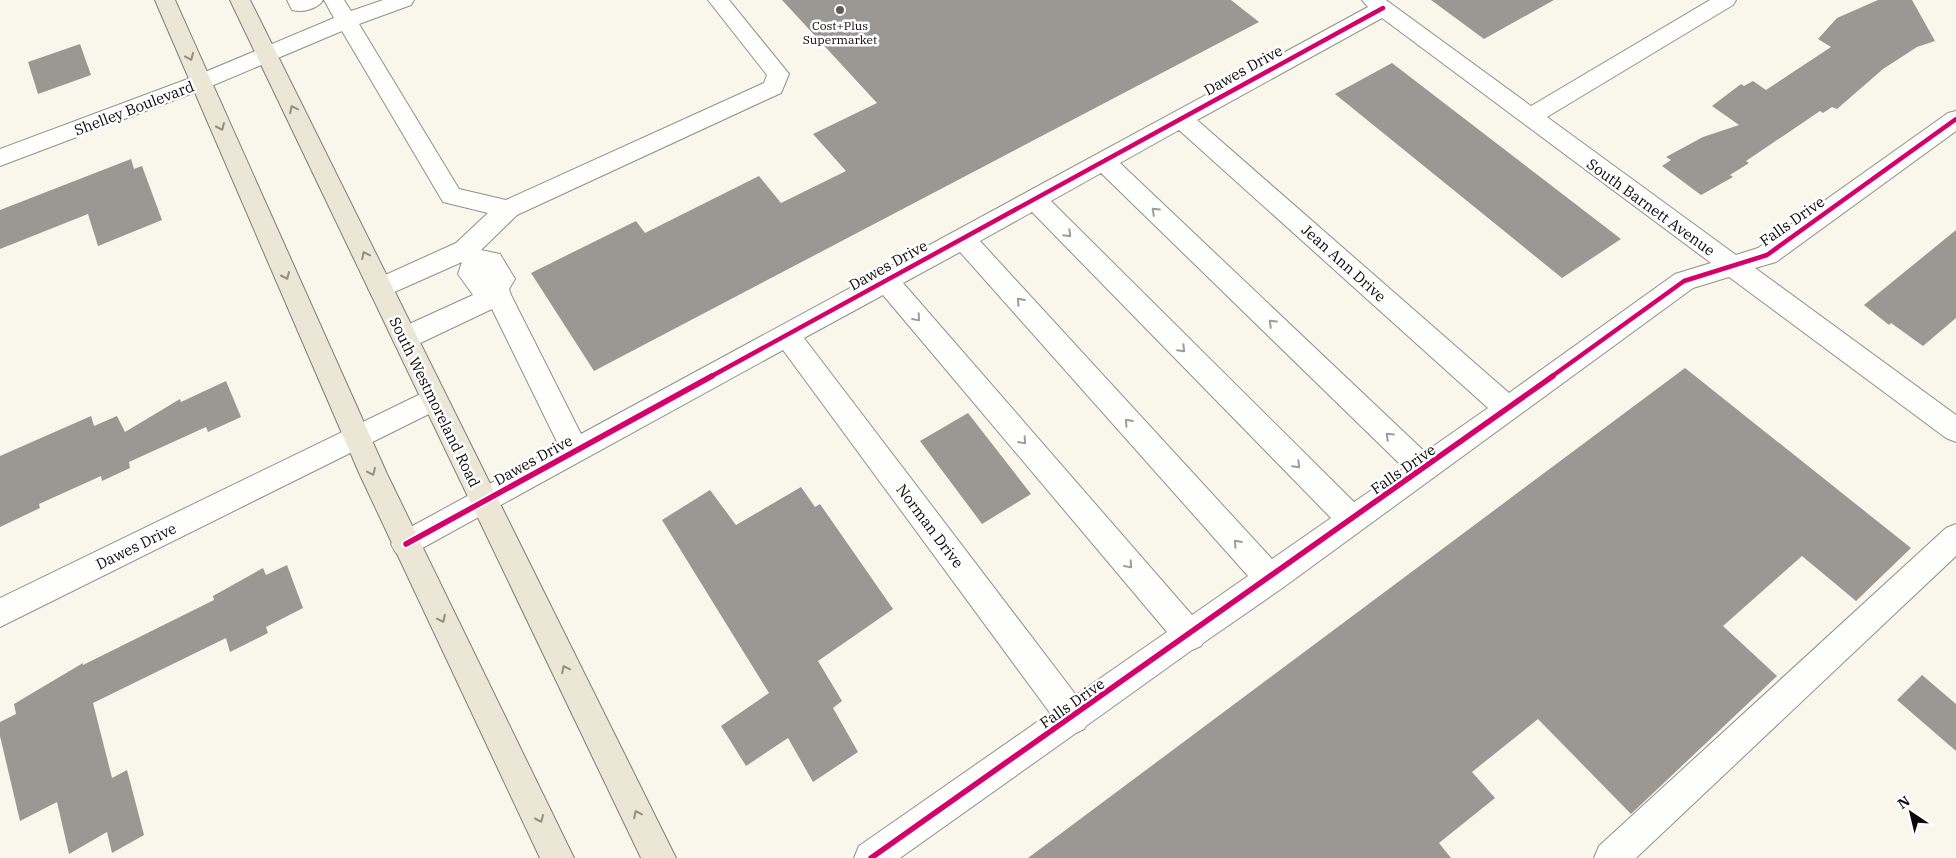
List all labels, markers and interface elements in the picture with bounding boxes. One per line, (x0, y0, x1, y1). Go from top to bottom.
marker: Cost+Plus Supermarket (834, 4, 846, 16)
place label: Cost+Plus Supermarket (803, 18, 877, 47)
street label: Dawes Drive (1200, 41, 1286, 99)
one-way arrow (184, 52, 195, 61)
street label: Shelley Boulevard (71, 76, 197, 140)
one-way arrow (289, 105, 299, 114)
one-way arrow (214, 122, 225, 131)
street label: South Barnett Avenue (1583, 154, 1719, 260)
street label: Falls Drive (1756, 192, 1828, 250)
one-way arrow (1151, 207, 1160, 216)
street label: Jean Ann Drive (1298, 220, 1390, 306)
one-way arrow (1062, 228, 1071, 237)
street label: Dawes Drive (845, 236, 931, 294)
one-way arrow (360, 251, 371, 260)
one-way arrow (279, 271, 290, 280)
one-way arrow (1017, 298, 1026, 307)
one-way arrow (912, 312, 920, 321)
street label: South Westmoreland Road (385, 314, 485, 490)
one-way arrow (1269, 320, 1278, 329)
one-way arrow (1176, 343, 1185, 352)
one-way arrow (1125, 419, 1134, 428)
street label: Dawes Drive (490, 431, 576, 489)
one-way arrow (1386, 433, 1395, 442)
one-way arrow (1017, 436, 1026, 445)
street label: Falls Drive (1367, 440, 1439, 498)
one-way arrow (1291, 459, 1300, 468)
one-way arrow (366, 467, 377, 476)
street label: Norman Drive (892, 480, 968, 572)
street label: Dawes Drive (93, 518, 179, 574)
one-way arrow (1234, 539, 1243, 548)
one-way arrow (1123, 559, 1132, 568)
one-way arrow (436, 614, 446, 623)
one-way arrow (561, 665, 571, 674)
street label: Falls Drive (1036, 674, 1108, 732)
north arrow (1886, 788, 1936, 838)
text: N (1894, 792, 1913, 813)
one-way arrow (633, 810, 643, 819)
one-way arrow (533, 814, 544, 823)

